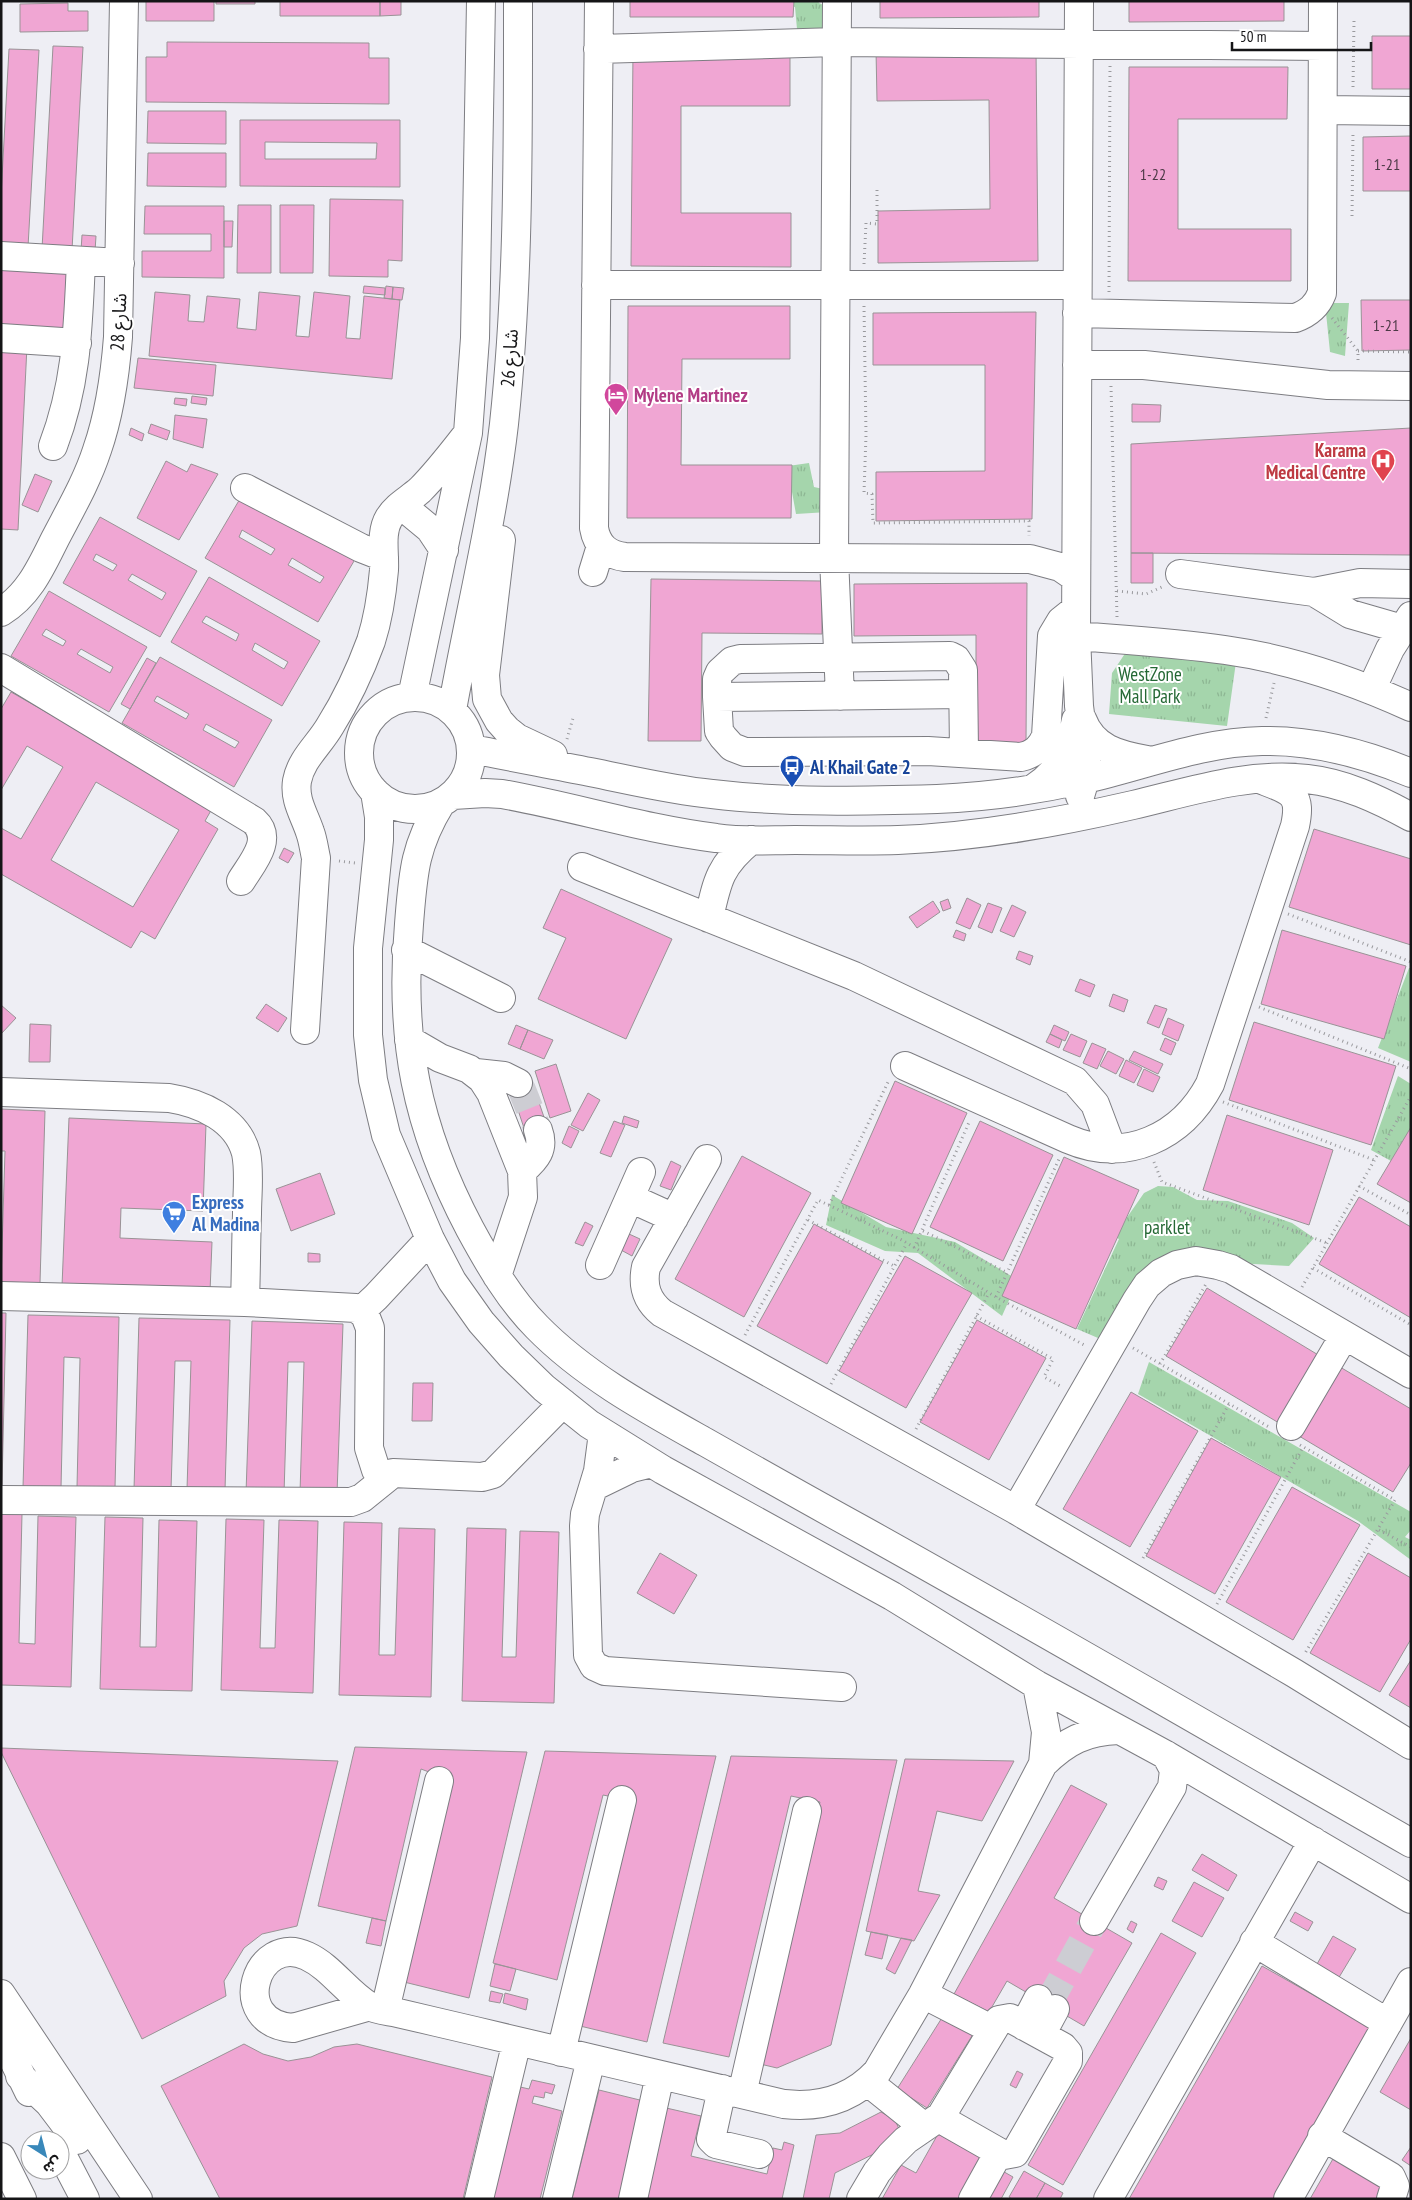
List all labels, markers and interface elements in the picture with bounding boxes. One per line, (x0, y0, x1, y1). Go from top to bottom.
scale bar (1232, 20, 1371, 52)
text: 50 m (1240, 27, 1266, 46)
house number: 1-21 (1374, 154, 1400, 174)
house number: 1-22 (1140, 164, 1166, 184)
street label: شارع 28 (104, 292, 134, 352)
house number: 1-21 (1373, 315, 1399, 335)
street label: شارع 26 (495, 328, 525, 388)
hotel icon: Mylene Martinez (603, 382, 629, 416)
place label: Mylene Martinez (634, 383, 748, 407)
place label: Karama Medical Centre (1266, 438, 1366, 484)
hospital icon: Karama Medical Centre (1370, 448, 1396, 482)
park label: WestZone Mall Park (1118, 662, 1182, 708)
bus stop icon: Al Khail Gate 2 (779, 754, 805, 788)
place label: Al Khail Gate 2 (809, 755, 911, 779)
place label: Express Al Madina (191, 1190, 260, 1236)
supermarket icon: Express Al Madina (161, 1200, 187, 1234)
park label: parklet (1144, 1215, 1191, 1239)
north arrow (20, 2130, 70, 2180)
text: ش (40, 2153, 66, 2178)

